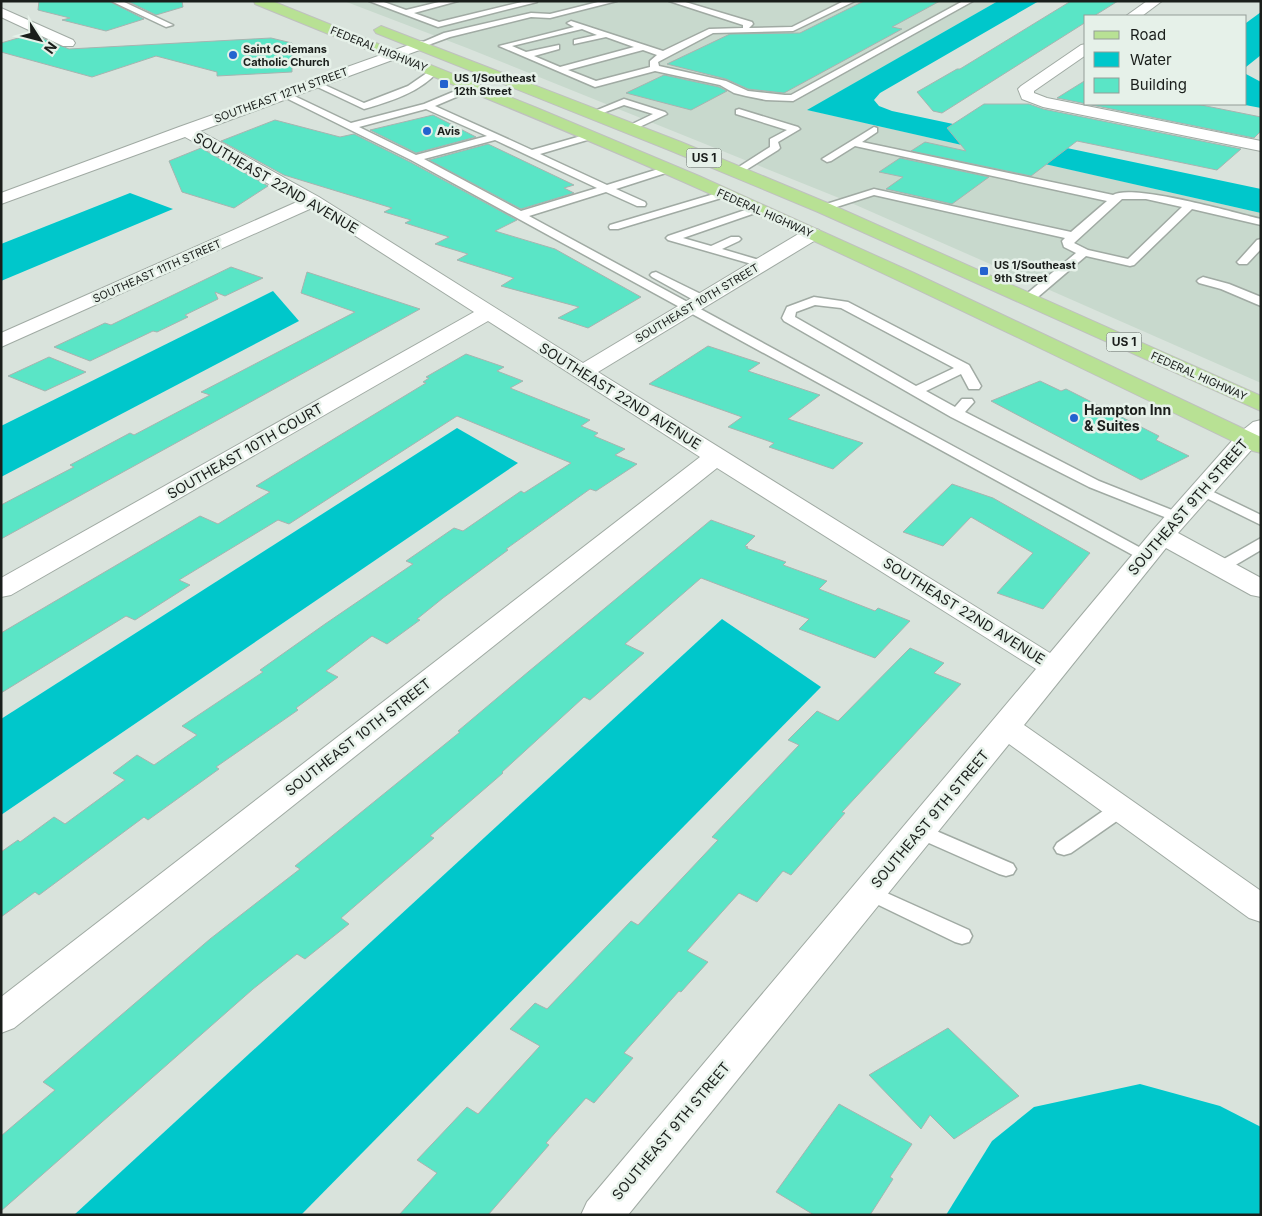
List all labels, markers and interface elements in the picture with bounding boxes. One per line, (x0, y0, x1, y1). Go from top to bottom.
north arrow (15, 15, 65, 65)
legend (1084, 15, 1247, 105)
street label: FEDERAL HIGHWAY (328, 23, 430, 75)
text: Road (1130, 25, 1166, 44)
text: N (41, 39, 61, 57)
place label: Saint Colemans Catholic Church (243, 42, 330, 69)
marker: Saint Colemans Catholic Church (227, 49, 239, 61)
text: Water (1130, 50, 1172, 69)
street label: SOUTHEAST 12TH STREET (212, 64, 350, 126)
place label: US 1/Southeast 12th Street (454, 71, 536, 98)
text: Building (1130, 75, 1187, 94)
marker: US 1/Southeast 12th Street (438, 78, 450, 90)
place label: Avis (437, 124, 460, 138)
marker: Avis (421, 125, 433, 137)
street label: SOUTHEAST 22ND AVENUE (191, 128, 362, 237)
road number: US 1 (686, 148, 722, 168)
street label: FEDERAL HIGHWAY (715, 186, 816, 241)
street label: SOUTHEAST 11TH STREET (91, 236, 223, 306)
place label: US 1/Southeast 9th Street (994, 258, 1076, 285)
street label: SOUTHEAST 10TH STREET (633, 261, 761, 345)
marker: US 1/Southeast 9th Street (978, 265, 990, 277)
road number: US 1 (1106, 332, 1142, 352)
street label: SOUTHEAST 22ND AVENUE (536, 339, 704, 452)
street label: FEDERAL HIGHWAY (1149, 349, 1250, 404)
street label: SOUTHEAST 10TH COURT (164, 399, 326, 502)
place label: Hampton Inn & Suites (1084, 401, 1171, 434)
marker: Hampton Inn & Suites (1068, 412, 1080, 424)
street label: SOUTHEAST 9TH STREET (1124, 435, 1251, 578)
street label: SOUTHEAST 22ND AVENUE (880, 554, 1048, 667)
street label: SOUTHEAST 10TH STREET (281, 674, 434, 799)
street label: SOUTHEAST 9TH STREET (867, 746, 992, 891)
street label: SOUTHEAST 9TH STREET (608, 1058, 733, 1203)

